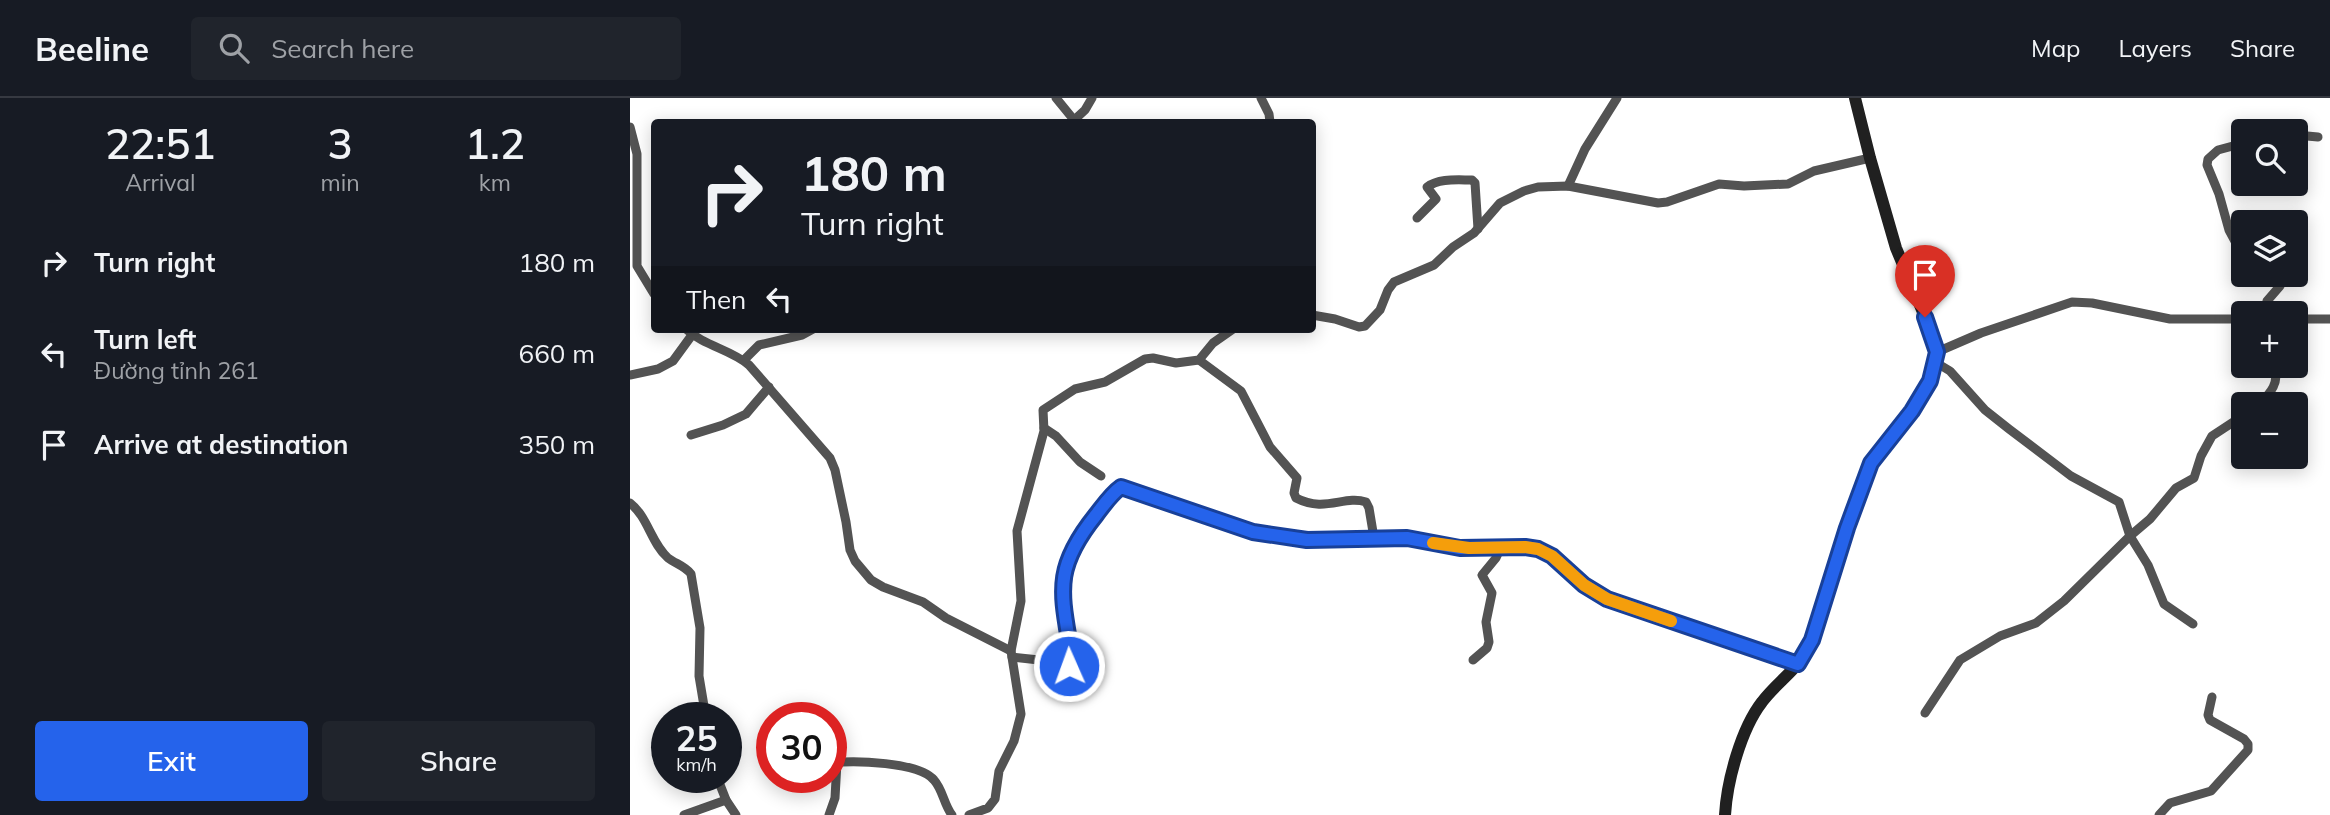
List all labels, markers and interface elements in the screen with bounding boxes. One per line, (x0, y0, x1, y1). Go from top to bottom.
search box (191, 17, 681, 80)
text: Beeline (35, 28, 149, 69)
icon: search (215, 29, 253, 67)
text: Search here (271, 32, 414, 65)
text: Map (2031, 33, 2080, 63)
text: Layers (2118, 33, 2192, 63)
text: Share (2230, 33, 2295, 63)
text: 22:51 (105, 117, 216, 170)
text: 3 (328, 117, 353, 170)
text: 1.2 (465, 117, 525, 170)
map controls (2231, 119, 2308, 469)
button: search (2231, 119, 2308, 196)
text: 180 m (801, 142, 947, 203)
icon: right (686, 147, 777, 238)
text: Arrival (125, 168, 195, 197)
text: min (321, 168, 360, 197)
text: km (479, 168, 511, 197)
text: Turn right (801, 203, 944, 243)
button: layers (2231, 210, 2308, 287)
icon: right (35, 244, 73, 282)
pin (1895, 245, 1955, 317)
text: Turn right (94, 246, 215, 279)
text: 180 m (519, 246, 595, 279)
icon: arrive (1906, 256, 1944, 294)
icon: left (760, 280, 798, 318)
text: Then (686, 283, 746, 316)
button: + (2231, 301, 2308, 378)
text: Turn left (94, 323, 196, 356)
icon: left (35, 335, 73, 373)
text: 660 m (519, 337, 595, 370)
text: Đường tỉnh 261 (94, 356, 259, 385)
button: − (2231, 392, 2308, 469)
icon: arrive (35, 426, 73, 464)
text: Arrive at destination (94, 428, 349, 461)
text: 350 m (519, 428, 595, 461)
position arrow (1032, 629, 1106, 703)
speed limit sign: 30 (756, 702, 847, 793)
text: 25 (675, 716, 718, 760)
button: Exit (35, 721, 308, 801)
button: Share (322, 721, 595, 801)
text: km/h (676, 753, 717, 776)

